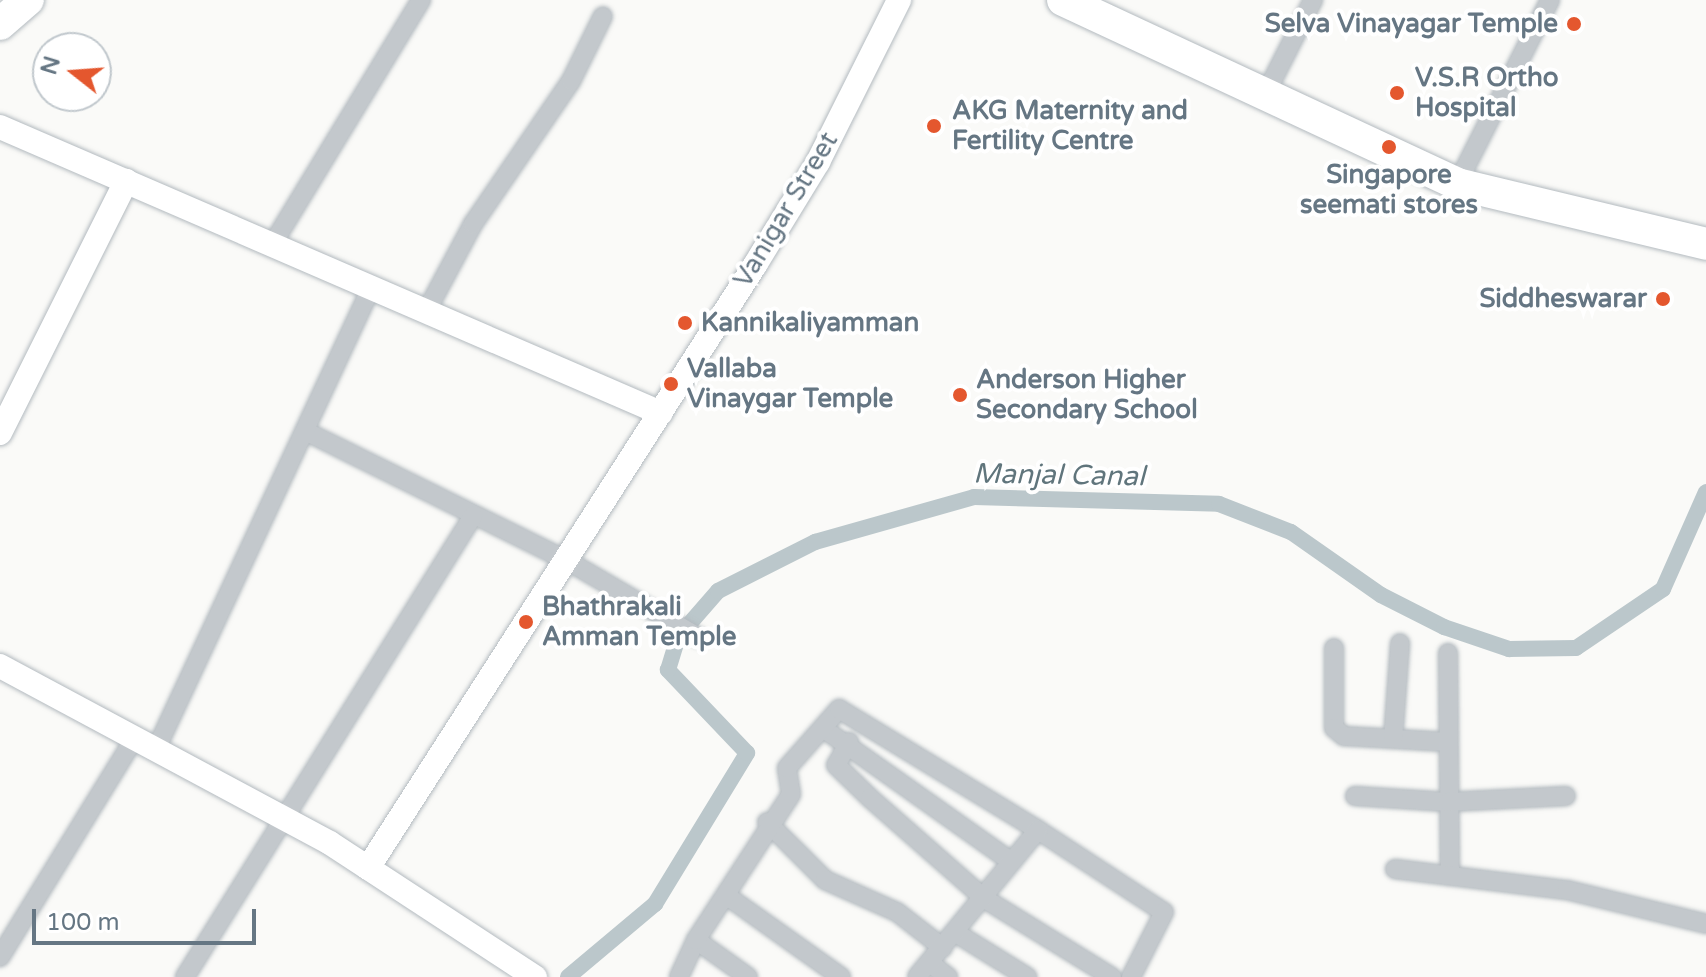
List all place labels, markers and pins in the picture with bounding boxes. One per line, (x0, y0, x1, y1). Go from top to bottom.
place label: Selva Vinayagar Temple (1265, 8, 1558, 40)
marker: Selva Vinayagar Temple (1565, 15, 1583, 33)
place label: V.S.R Ortho Hospital (1415, 62, 1559, 124)
marker: V.S.R Ortho Hospital (1386, 82, 1408, 104)
place label: AKG Maternity and Fertility Centre (952, 95, 1188, 156)
marker: AKG Maternity and Fertility Centre (923, 115, 945, 137)
marker: Singapore seemati stores (1380, 138, 1398, 156)
place label: Singapore seemati stores (1300, 159, 1478, 220)
place label: Siddheswarar (1479, 283, 1647, 315)
marker: Siddheswarar (1654, 290, 1672, 308)
place label: Kannikaliyamman (701, 307, 919, 339)
marker: Kannikaliyamman (676, 314, 694, 332)
place label: Vallaba Vinaygar Temple (687, 353, 893, 414)
place label: Anderson Higher Secondary School (976, 364, 1198, 426)
marker: Vallaba Vinaygar Temple (662, 375, 680, 393)
marker: Anderson Higher Secondary School (951, 386, 969, 404)
place label: Bhathrakali Amman Temple (542, 591, 737, 652)
marker: Bhathrakali Amman Temple (517, 613, 535, 631)

